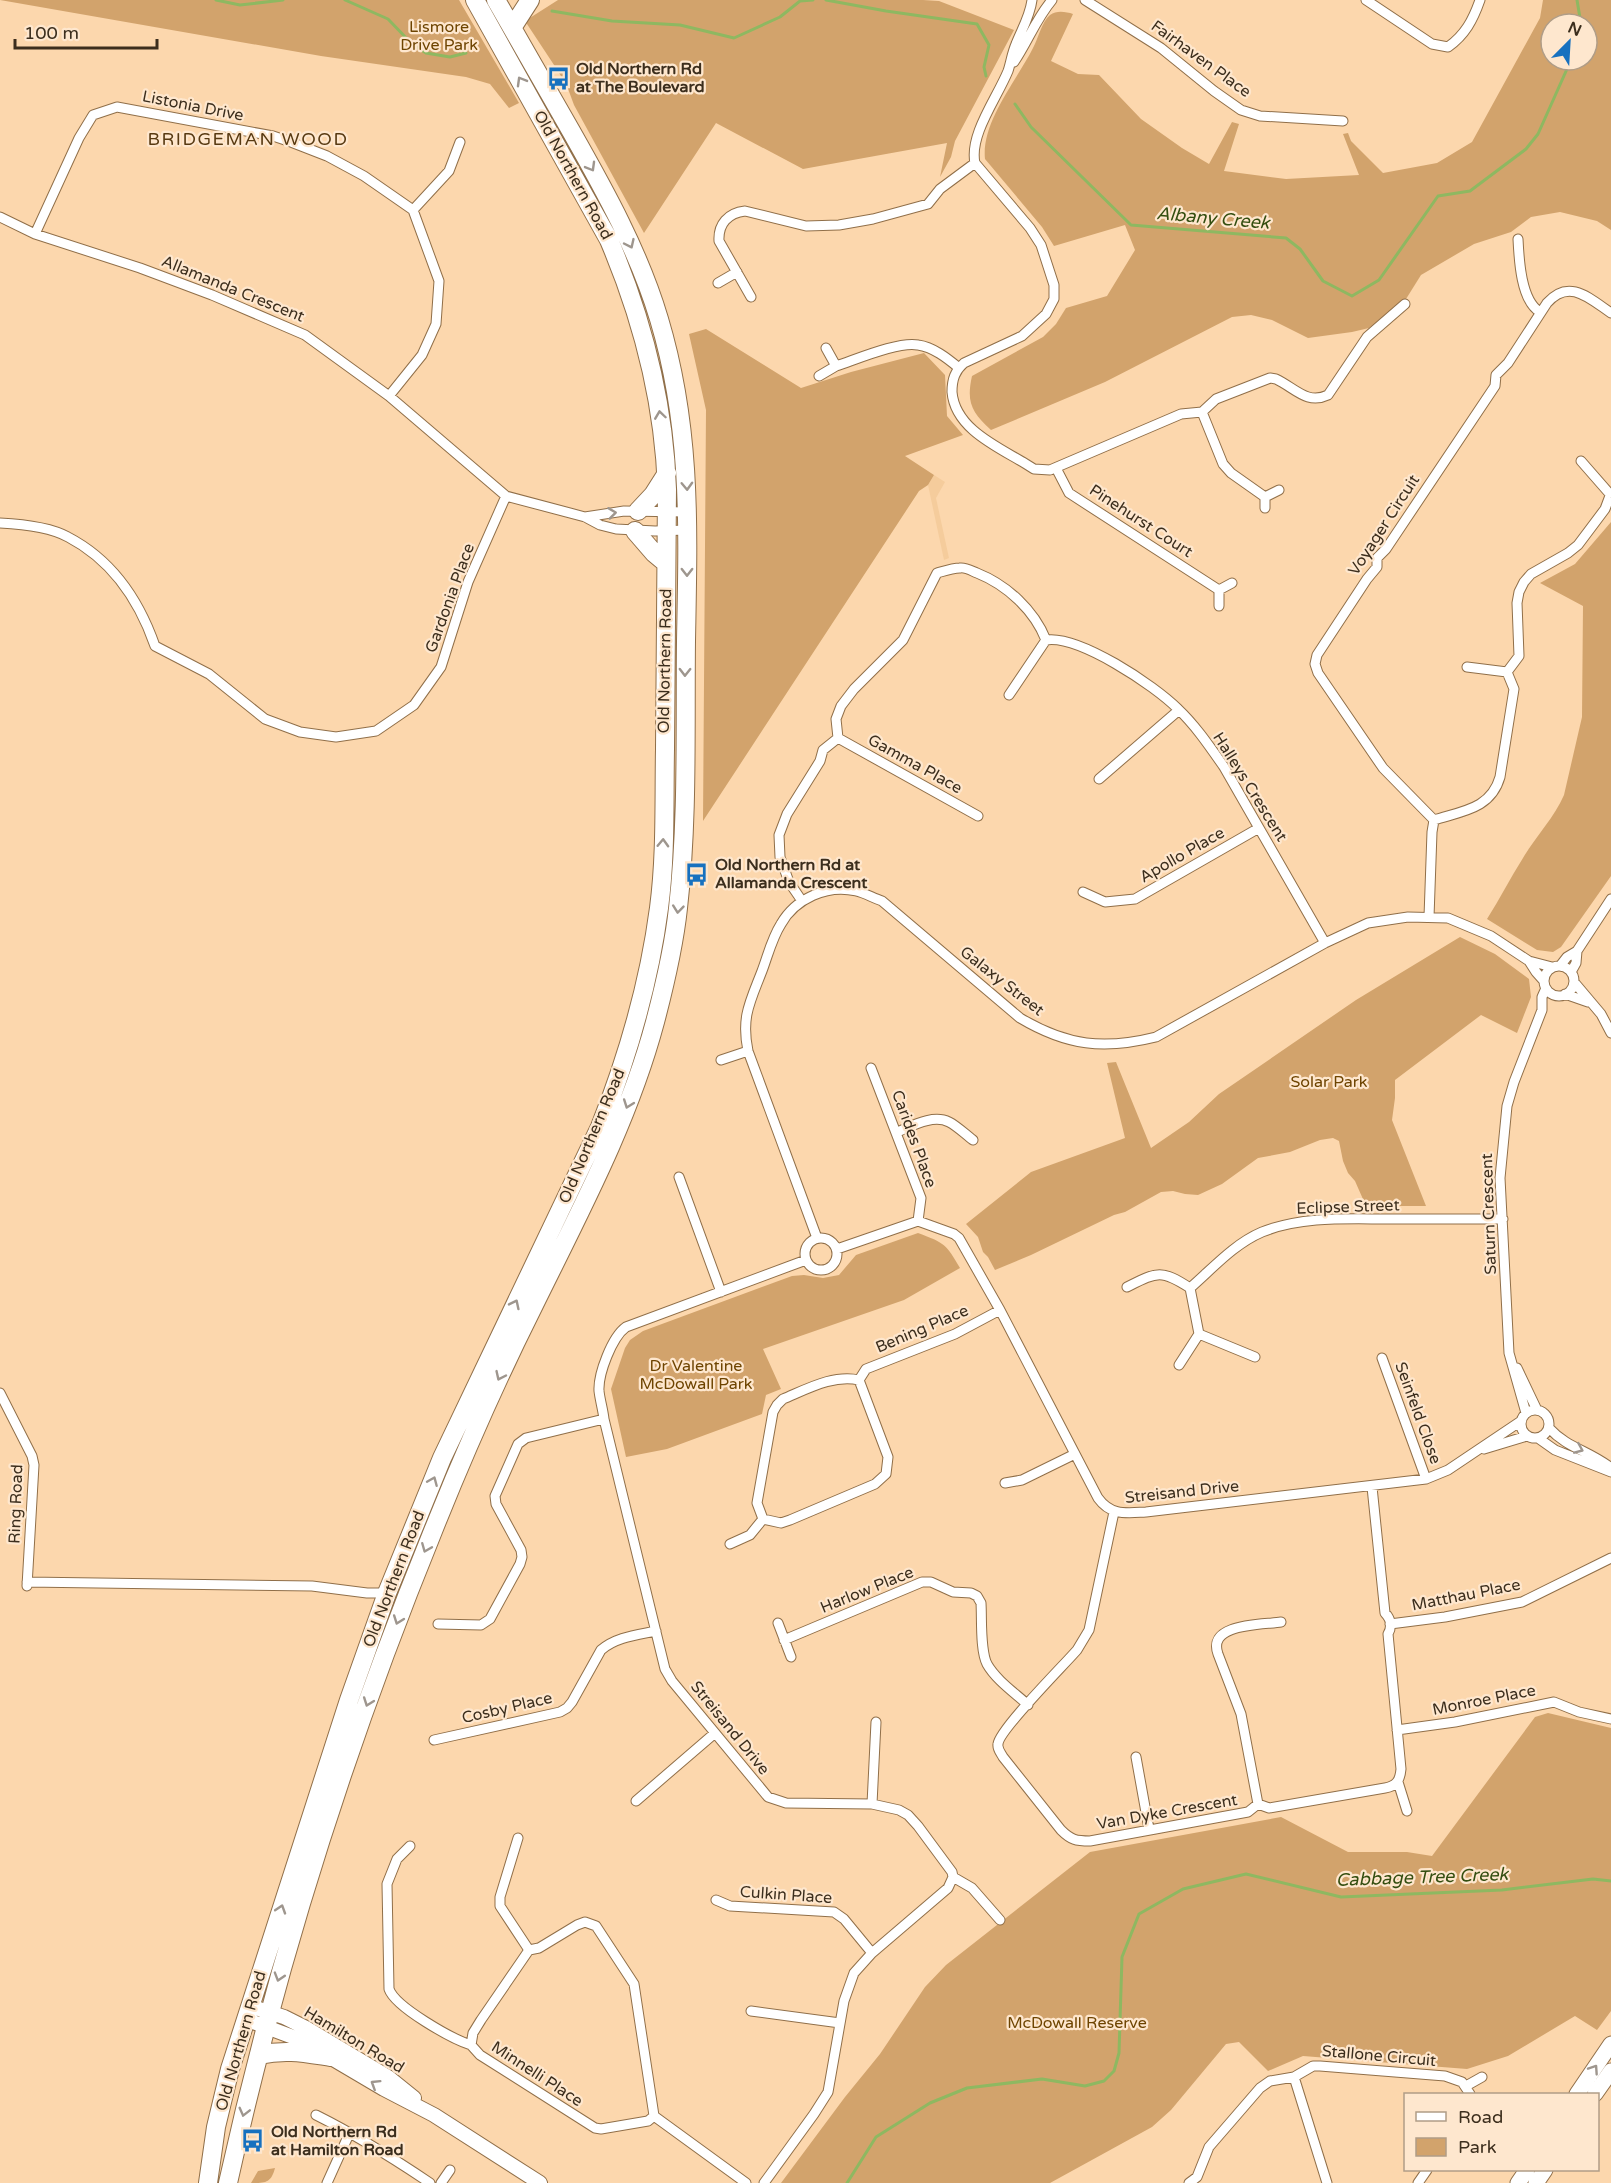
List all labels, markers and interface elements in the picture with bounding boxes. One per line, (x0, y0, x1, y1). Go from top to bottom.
scale bar (15, 12, 158, 50)
north arrow (1539, 12, 1599, 72)
street label: Fairhaven Place (1147, 16, 1255, 102)
park label: Lismore Drive Park (400, 17, 478, 55)
text: N (1565, 17, 1585, 41)
text: 100 m (24, 22, 79, 44)
place label: Old Northern Rd at The Boulevard (576, 59, 704, 97)
bus stop icon: Old Northern Rd at The Boulevard (545, 65, 571, 91)
one-way arrow (517, 77, 528, 87)
street label: Listonia Drive (141, 86, 245, 126)
street label: Old Northern Road (529, 107, 617, 243)
district label: BRIDGEMAN WOOD (148, 128, 348, 150)
one-way arrow (584, 161, 595, 171)
water label: Albany Creek (1155, 202, 1272, 234)
one-way arrow (623, 237, 635, 248)
street label: Allamanda Crescent (159, 251, 307, 327)
one-way arrow (655, 410, 667, 419)
street label: Voyager Circuit (1344, 471, 1424, 579)
street label: Pinehurst Court (1085, 480, 1197, 562)
one-way arrow (681, 482, 693, 491)
one-way arrow (607, 507, 616, 519)
street label: Gardonia Place (421, 541, 479, 655)
one-way arrow (681, 567, 693, 576)
street label: Old Northern Road (654, 588, 676, 734)
one-way arrow (679, 667, 692, 676)
street label: Halleys Crescent (1208, 729, 1292, 845)
street label: Gamma Place (864, 730, 966, 798)
street label: Apollo Place (1136, 823, 1228, 887)
one-way arrow (657, 839, 670, 848)
place label: Old Northern Rd at Allamanda Crescent (715, 855, 868, 893)
bus stop icon: Old Northern Rd at Allamanda Crescent (684, 861, 710, 887)
one-way arrow (672, 904, 685, 913)
street label: Galaxy Street (956, 942, 1048, 1020)
street label: Old Northern Road (555, 1065, 629, 1207)
park label: Solar Park (1290, 1072, 1368, 1092)
street label: Carides Place (887, 1087, 941, 1191)
one-way arrow (622, 1098, 635, 1109)
street label: Saturn Crescent (1477, 1153, 1501, 1275)
street label: Eclipse Street (1296, 1195, 1400, 1219)
one-way arrow (508, 1300, 520, 1311)
street label: Bening Place (873, 1300, 971, 1358)
park label: Dr Valentine McDowall Park (640, 1356, 753, 1394)
street label: Seinfeld Close (1390, 1359, 1446, 1467)
one-way arrow (496, 1369, 508, 1380)
one-way arrow (1572, 1442, 1583, 1454)
street label: Ring Road (5, 1464, 27, 1544)
one-way arrow (425, 1476, 437, 1487)
street label: Streisand Drive (1124, 1476, 1240, 1508)
street label: Old Northern Road (359, 1508, 429, 1650)
one-way arrow (421, 1542, 433, 1553)
street label: Harlow Place (817, 1562, 917, 1618)
street label: Matthau Place (1410, 1575, 1522, 1615)
one-way arrow (393, 1614, 405, 1625)
street label: Streisand Drive (686, 1677, 774, 1779)
street label: Monroe Place (1431, 1680, 1537, 1720)
street label: Cosby Place (460, 1688, 554, 1728)
one-way arrow (363, 1696, 376, 1707)
street label: Van Dyke Crescent (1095, 1790, 1239, 1834)
water label: Cabbage Tree Creek (1335, 1863, 1510, 1891)
street label: Culkin Place (739, 1882, 833, 1908)
one-way arrow (274, 1904, 287, 1915)
street label: Old Northern Road (211, 1969, 271, 2113)
one-way arrow (273, 1971, 286, 1982)
street label: Hamilton Road (300, 2002, 408, 2078)
park label: McDowall Reserve (1007, 2013, 1147, 2033)
street label: Minnelli Place (487, 2037, 587, 2111)
street label: Stallone Circuit (1321, 2041, 1437, 2071)
one-way arrow (1587, 2065, 1598, 2076)
one-way arrow (371, 2079, 381, 2091)
legend (1404, 2093, 1599, 2171)
text: Road (1458, 2106, 1503, 2128)
one-way arrow (239, 2107, 252, 2117)
place label: Old Northern Rd at Hamilton Road (271, 2122, 404, 2160)
bus stop icon: Old Northern Rd at Hamilton Road (240, 2128, 266, 2154)
text: Park (1458, 2136, 1497, 2158)

